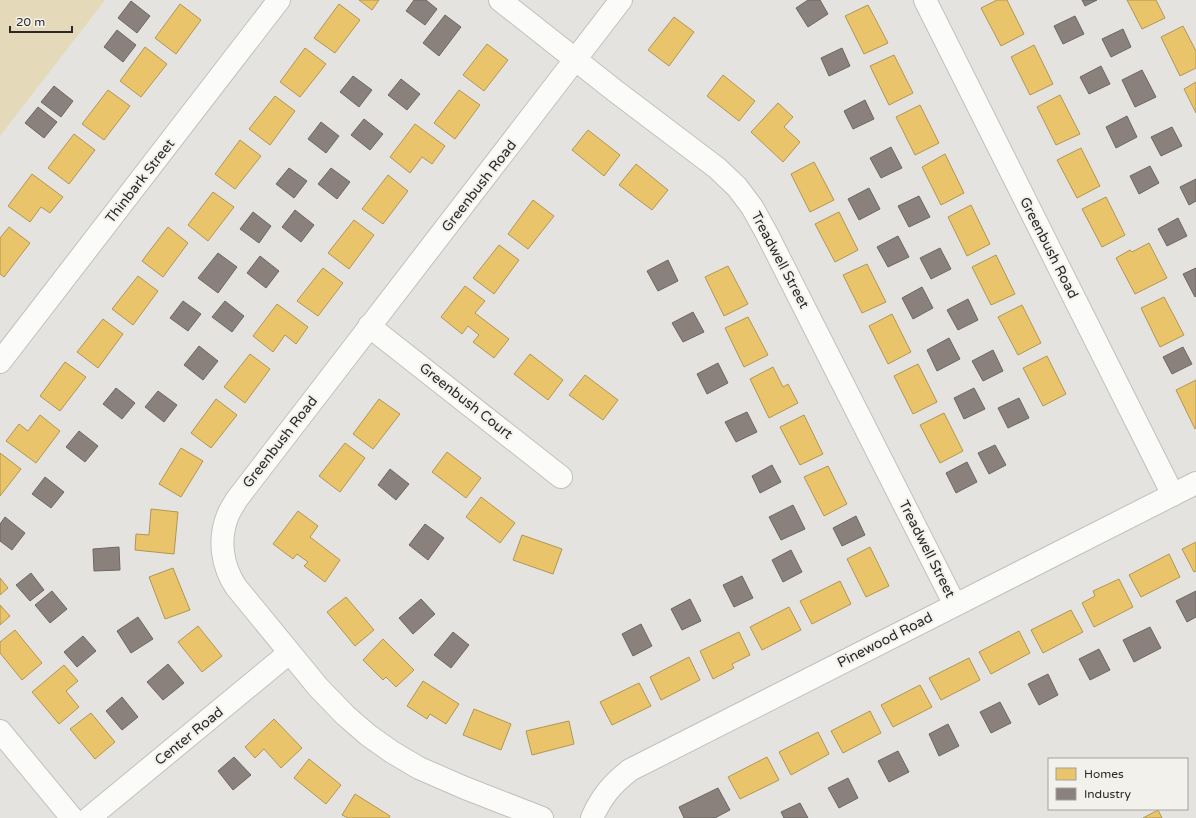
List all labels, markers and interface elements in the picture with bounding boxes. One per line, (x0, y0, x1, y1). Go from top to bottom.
scale bar (10, 8, 72, 34)
text: 20 m (16, 15, 45, 29)
street label: Thinbark Street (102, 135, 179, 227)
street label: Greenbush Road (438, 137, 520, 235)
street label: Greenbush Road (1016, 194, 1082, 302)
street label: Treadwell Street (747, 209, 813, 312)
street label: Greenbush Court (416, 359, 517, 443)
street label: Greenbush Road (239, 393, 321, 491)
street label: Treadwell Street (895, 497, 959, 601)
street label: Pinewood Road (834, 609, 936, 671)
street label: Center Road (151, 703, 227, 769)
legend (1048, 758, 1188, 810)
text: Homes (1084, 767, 1124, 781)
text: Industry (1084, 787, 1131, 801)

